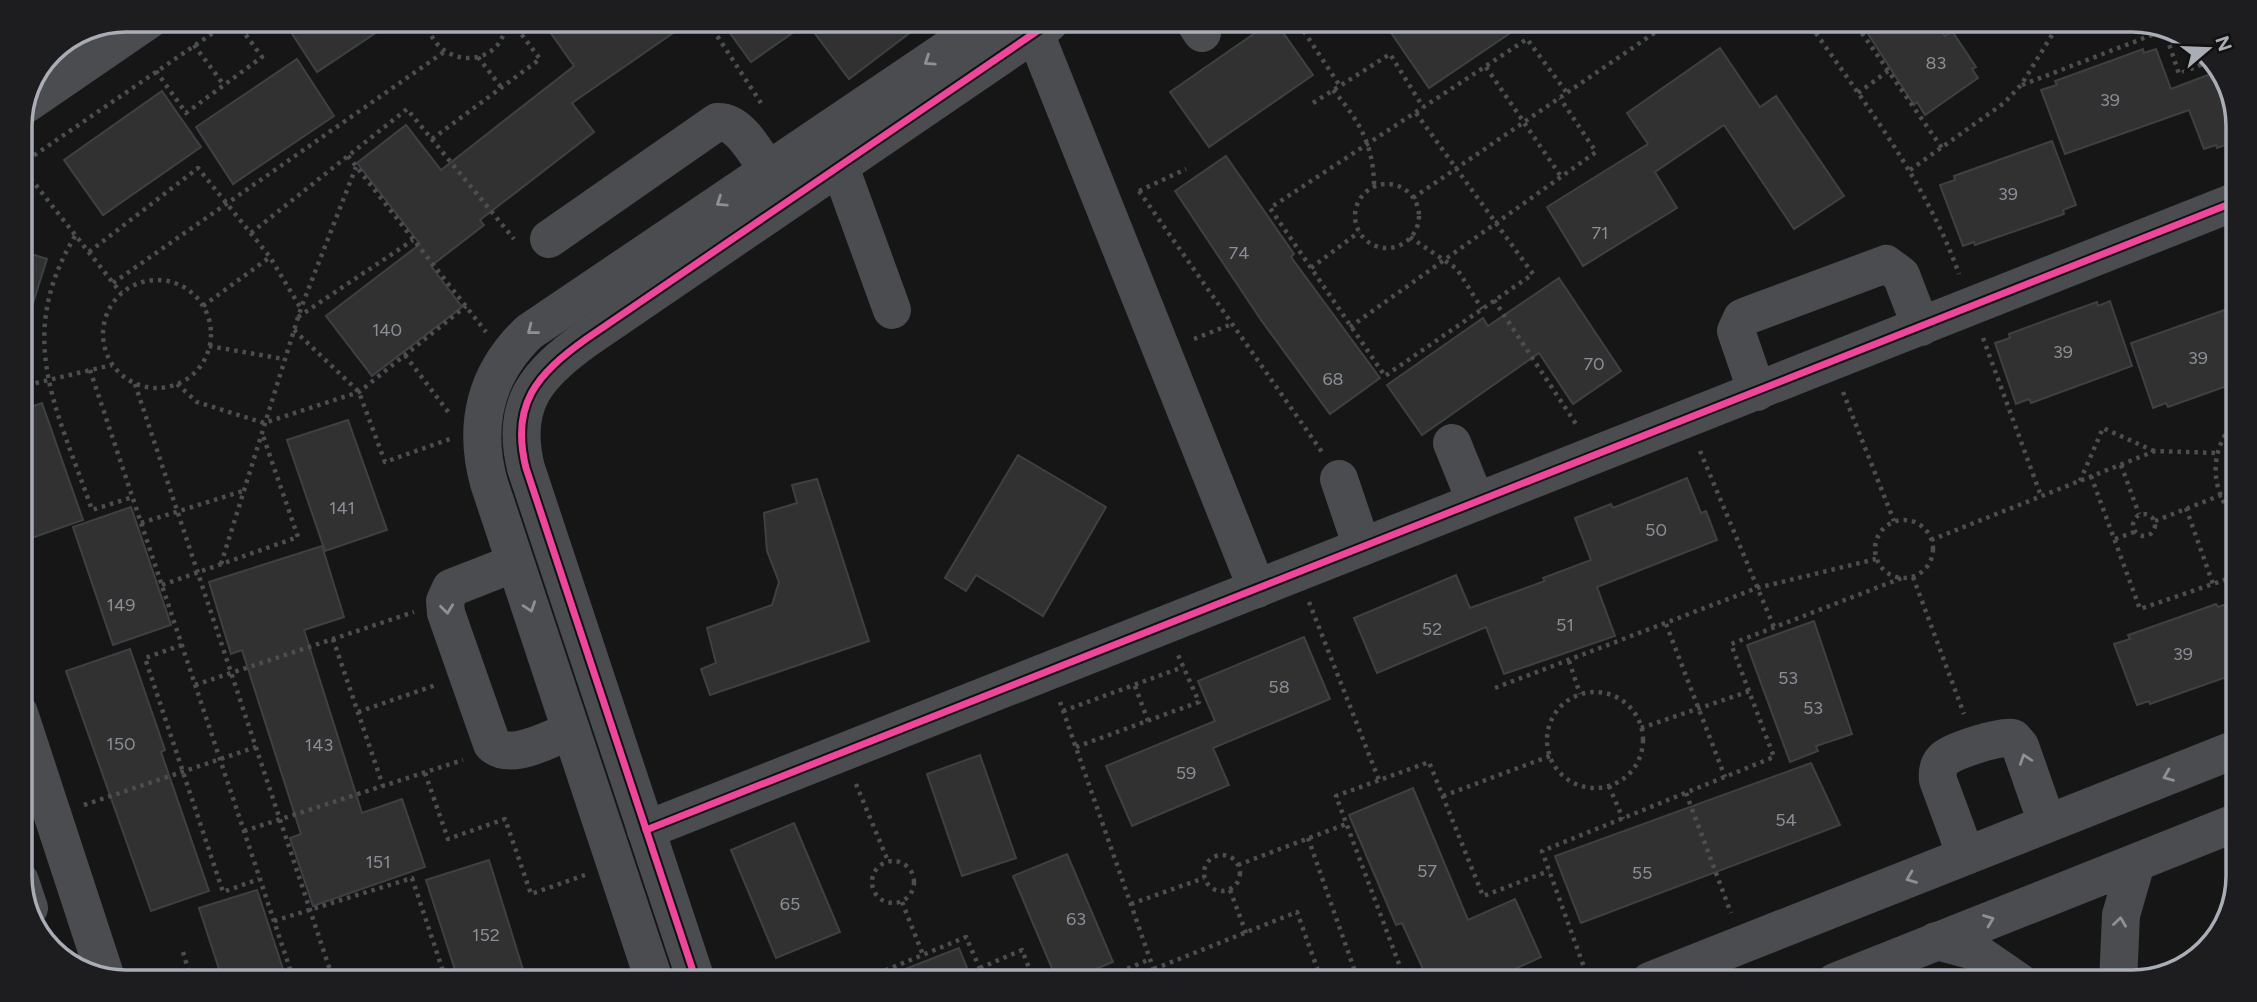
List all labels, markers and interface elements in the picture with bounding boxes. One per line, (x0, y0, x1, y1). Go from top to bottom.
north arrow (2173, 14, 2243, 84)
text: N (2210, 33, 2237, 54)
house number: 83 (1926, 52, 1946, 74)
one-way arrow (924, 53, 937, 65)
house number: 39 (2100, 89, 2120, 111)
house number: 39 (1998, 183, 2018, 205)
one-way arrow (715, 194, 728, 207)
house number: 71 (1591, 222, 1609, 244)
house number: 74 (1229, 242, 1249, 264)
house number: 140 (372, 319, 402, 341)
one-way arrow (528, 322, 540, 335)
house number: 39 (2053, 341, 2073, 363)
house number: 39 (2188, 347, 2208, 369)
house number: 70 (1583, 353, 1605, 375)
house number: 68 (1322, 368, 1344, 390)
house number: 141 (329, 497, 355, 519)
house number: 50 (1645, 519, 1667, 541)
house number: 149 (107, 594, 135, 616)
one-way arrow (522, 601, 536, 613)
one-way arrow (439, 603, 454, 615)
house number: 51 (1556, 614, 1574, 636)
house number: 52 (1422, 618, 1442, 640)
house number: 39 (2173, 643, 2193, 665)
house number: 53 (1778, 667, 1798, 689)
house number: 58 (1268, 676, 1290, 698)
house number: 53 (1803, 697, 1823, 719)
house number: 150 (106, 733, 136, 755)
house number: 143 (305, 734, 333, 756)
one-way arrow (2019, 753, 2033, 766)
house number: 59 (1176, 762, 1196, 784)
one-way arrow (2162, 767, 2174, 781)
house number: 54 (1775, 809, 1797, 831)
house number: 151 (365, 851, 391, 873)
house number: 57 (1417, 860, 1437, 882)
house number: 55 (1632, 862, 1652, 884)
one-way arrow (1905, 869, 1917, 883)
house number: 65 (780, 893, 800, 915)
house number: 63 (1066, 908, 1086, 930)
one-way arrow (1983, 915, 1995, 929)
one-way arrow (2112, 916, 2127, 928)
house number: 152 (472, 924, 500, 946)

